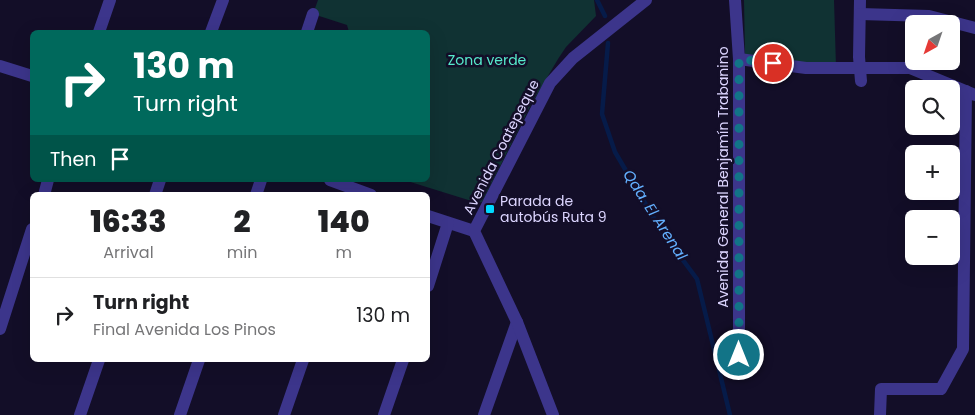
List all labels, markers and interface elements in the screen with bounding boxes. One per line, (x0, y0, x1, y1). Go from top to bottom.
north arrow (905, 15, 960, 70)
map controls (905, 15, 960, 265)
text: 130 m (133, 41, 235, 90)
pin (752, 42, 794, 84)
street label: Avenida General Benjamín Trabanino (713, 46, 733, 308)
icon: arrive (759, 49, 787, 77)
icon: right (50, 50, 115, 115)
park label: Zona verde (448, 50, 527, 70)
street label: Avenida Coatepeque (458, 76, 544, 218)
button: search (905, 80, 960, 135)
text: Turn right (133, 88, 238, 119)
icon: arrive (106, 145, 134, 173)
button: + (905, 145, 960, 200)
text: Then (50, 146, 96, 173)
water label: Qda. El Arenal (618, 165, 693, 264)
place label: Parada de autobús Ruta 9 (500, 191, 607, 227)
text: 16:33 (90, 200, 167, 243)
text: 2 (234, 200, 251, 243)
text: 140 (318, 200, 370, 243)
marker: Parada de autobús Ruta 9 (484, 203, 496, 215)
button: − (905, 210, 960, 265)
text: Arrival (103, 241, 154, 264)
text: min (227, 241, 257, 264)
text: m (335, 241, 352, 264)
text: Turn right (93, 289, 189, 316)
icon: right (50, 301, 78, 329)
text: 130 m (356, 302, 410, 329)
text: Final Avenida Los Pinos (93, 318, 276, 341)
position arrow (712, 328, 764, 380)

